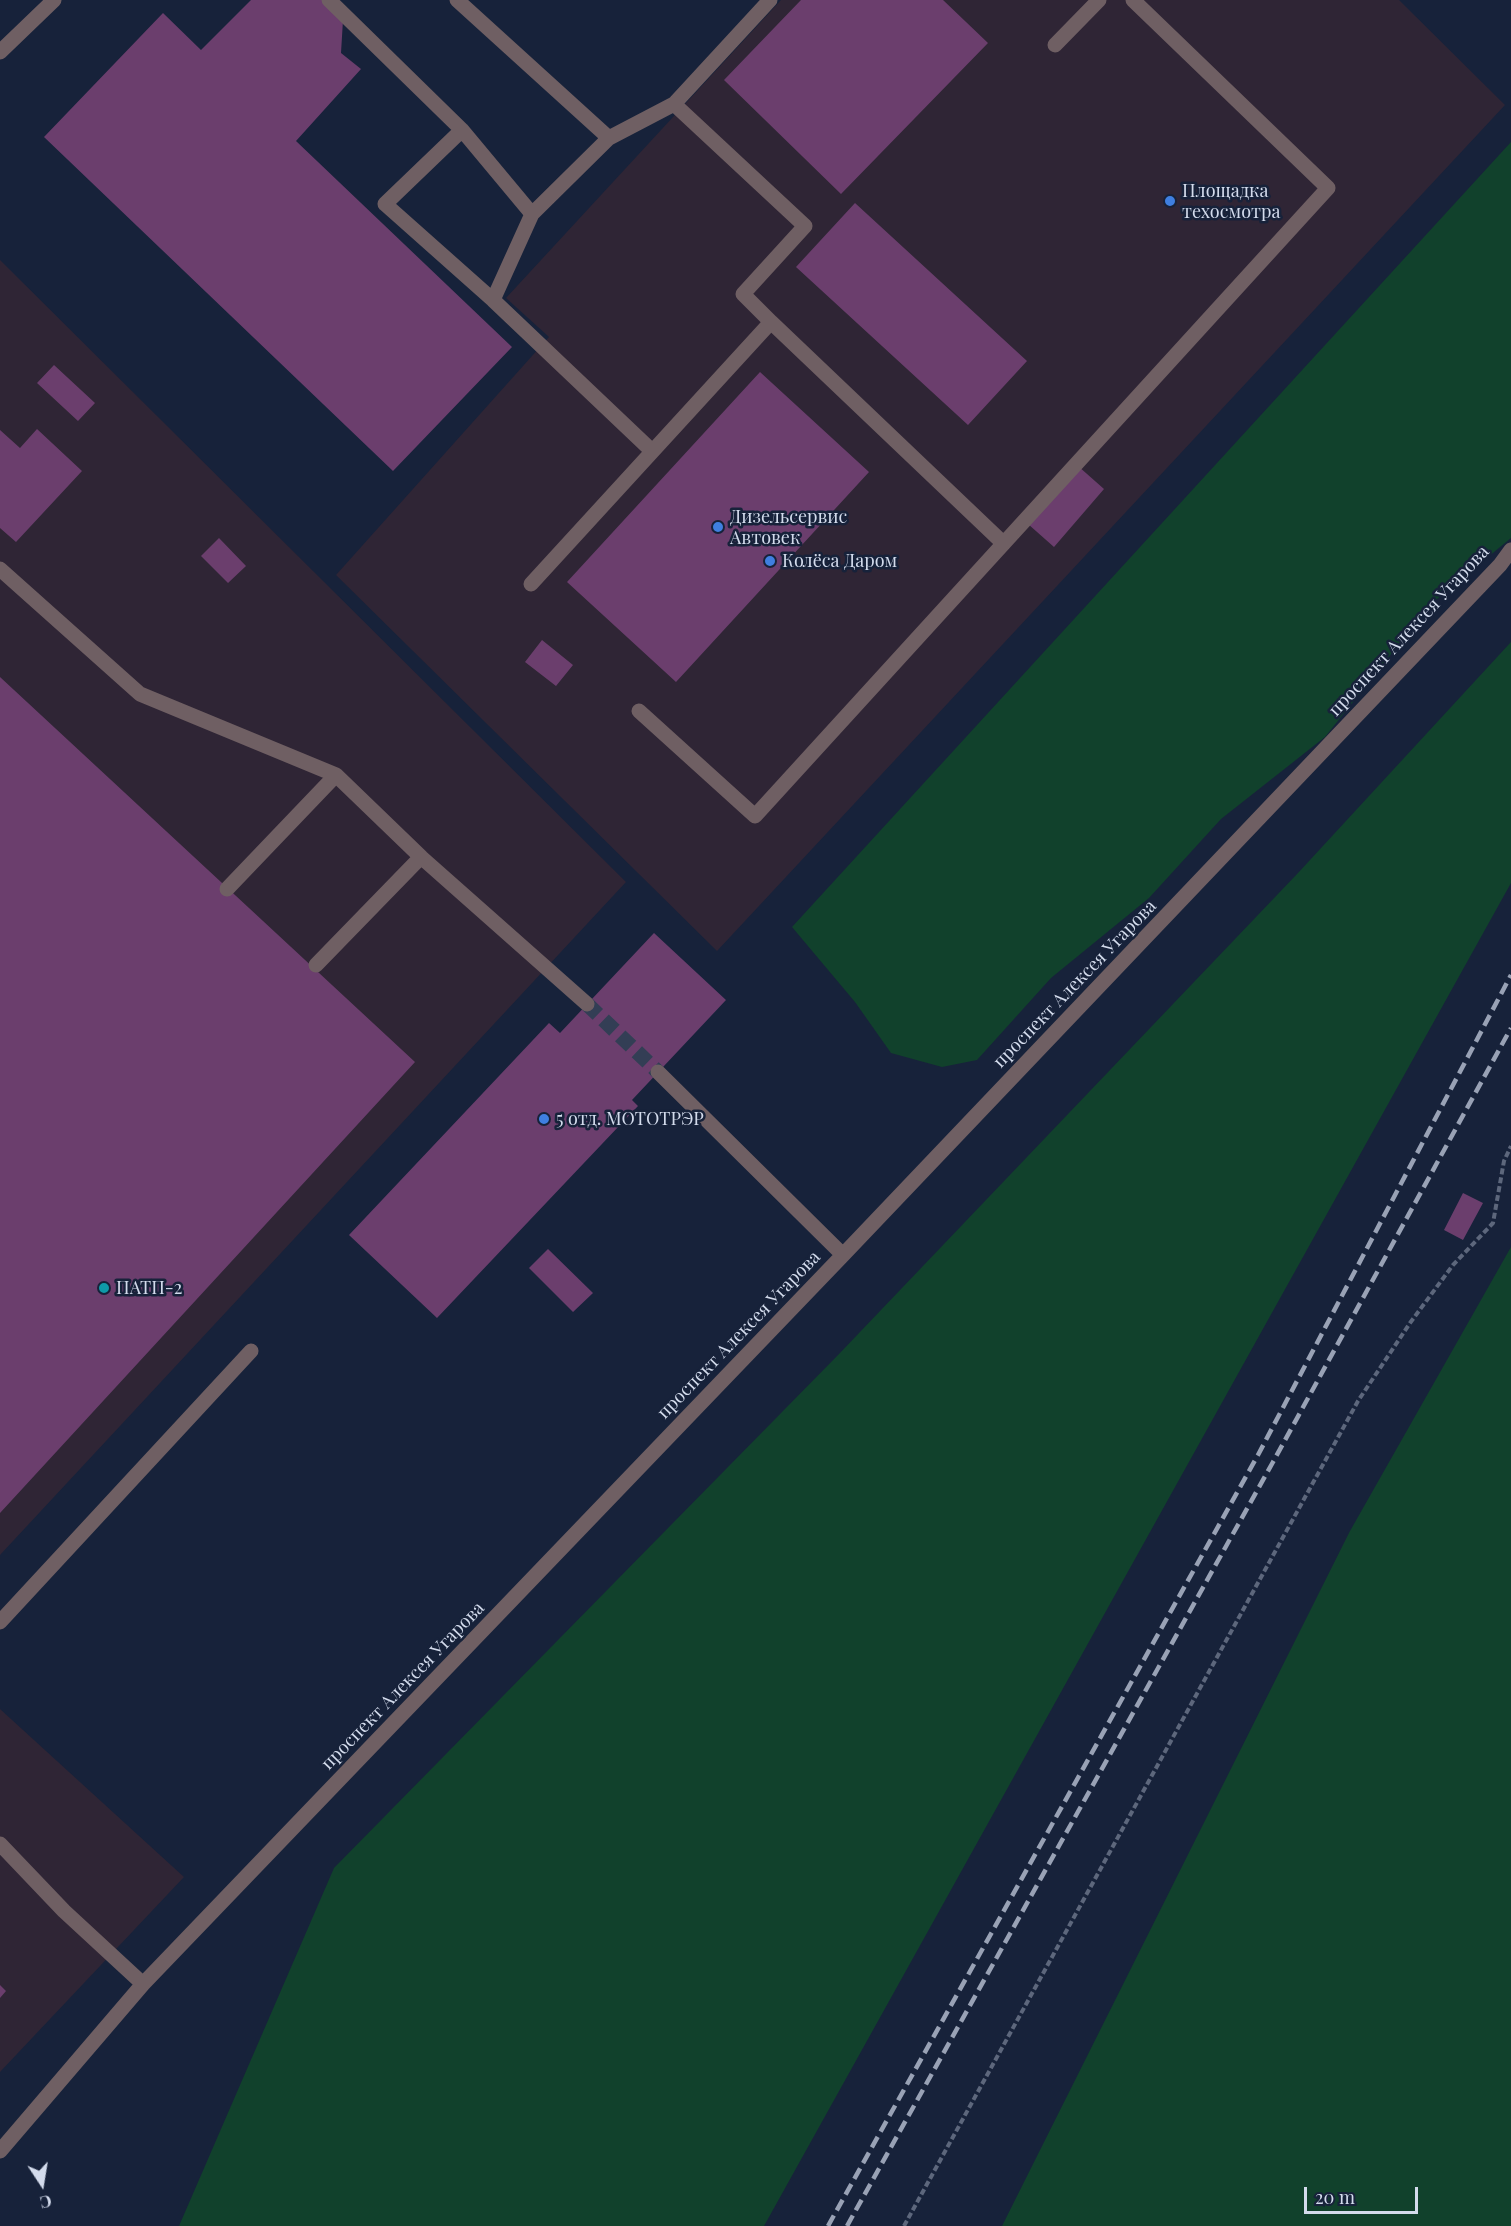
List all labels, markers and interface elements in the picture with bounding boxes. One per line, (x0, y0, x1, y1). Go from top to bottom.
place label: Площадка техосмотра (1182, 180, 1281, 222)
marker: Площадка техосмотра (1163, 194, 1177, 208)
place label: Дизельсервис Автовек (730, 506, 847, 548)
marker: Дизельсервис Автовек (711, 520, 725, 534)
street label: проспект Алексея Угарова (1324, 541, 1494, 721)
place label: Колёса Даром (782, 550, 897, 572)
marker: Колёса Даром (763, 554, 777, 568)
street label: проспект Алексея Угарова (989, 896, 1161, 1072)
place label: 5 отд. МОТОТРЭР (556, 1108, 704, 1130)
marker: 5 отд. МОТОТРЭР (537, 1112, 551, 1126)
street label: проспект Алексея Угарова (653, 1247, 825, 1423)
place label: ПАТП-2 (116, 1277, 182, 1299)
marker: ПАТП-2 (97, 1281, 111, 1295)
street label: проспект Алексея Угарова (317, 1598, 489, 1774)
north arrow (12, 2154, 72, 2214)
scale bar (1307, 2175, 1421, 2213)
text: 20 m (1315, 2185, 1355, 2209)
text: С (38, 2191, 54, 2214)

